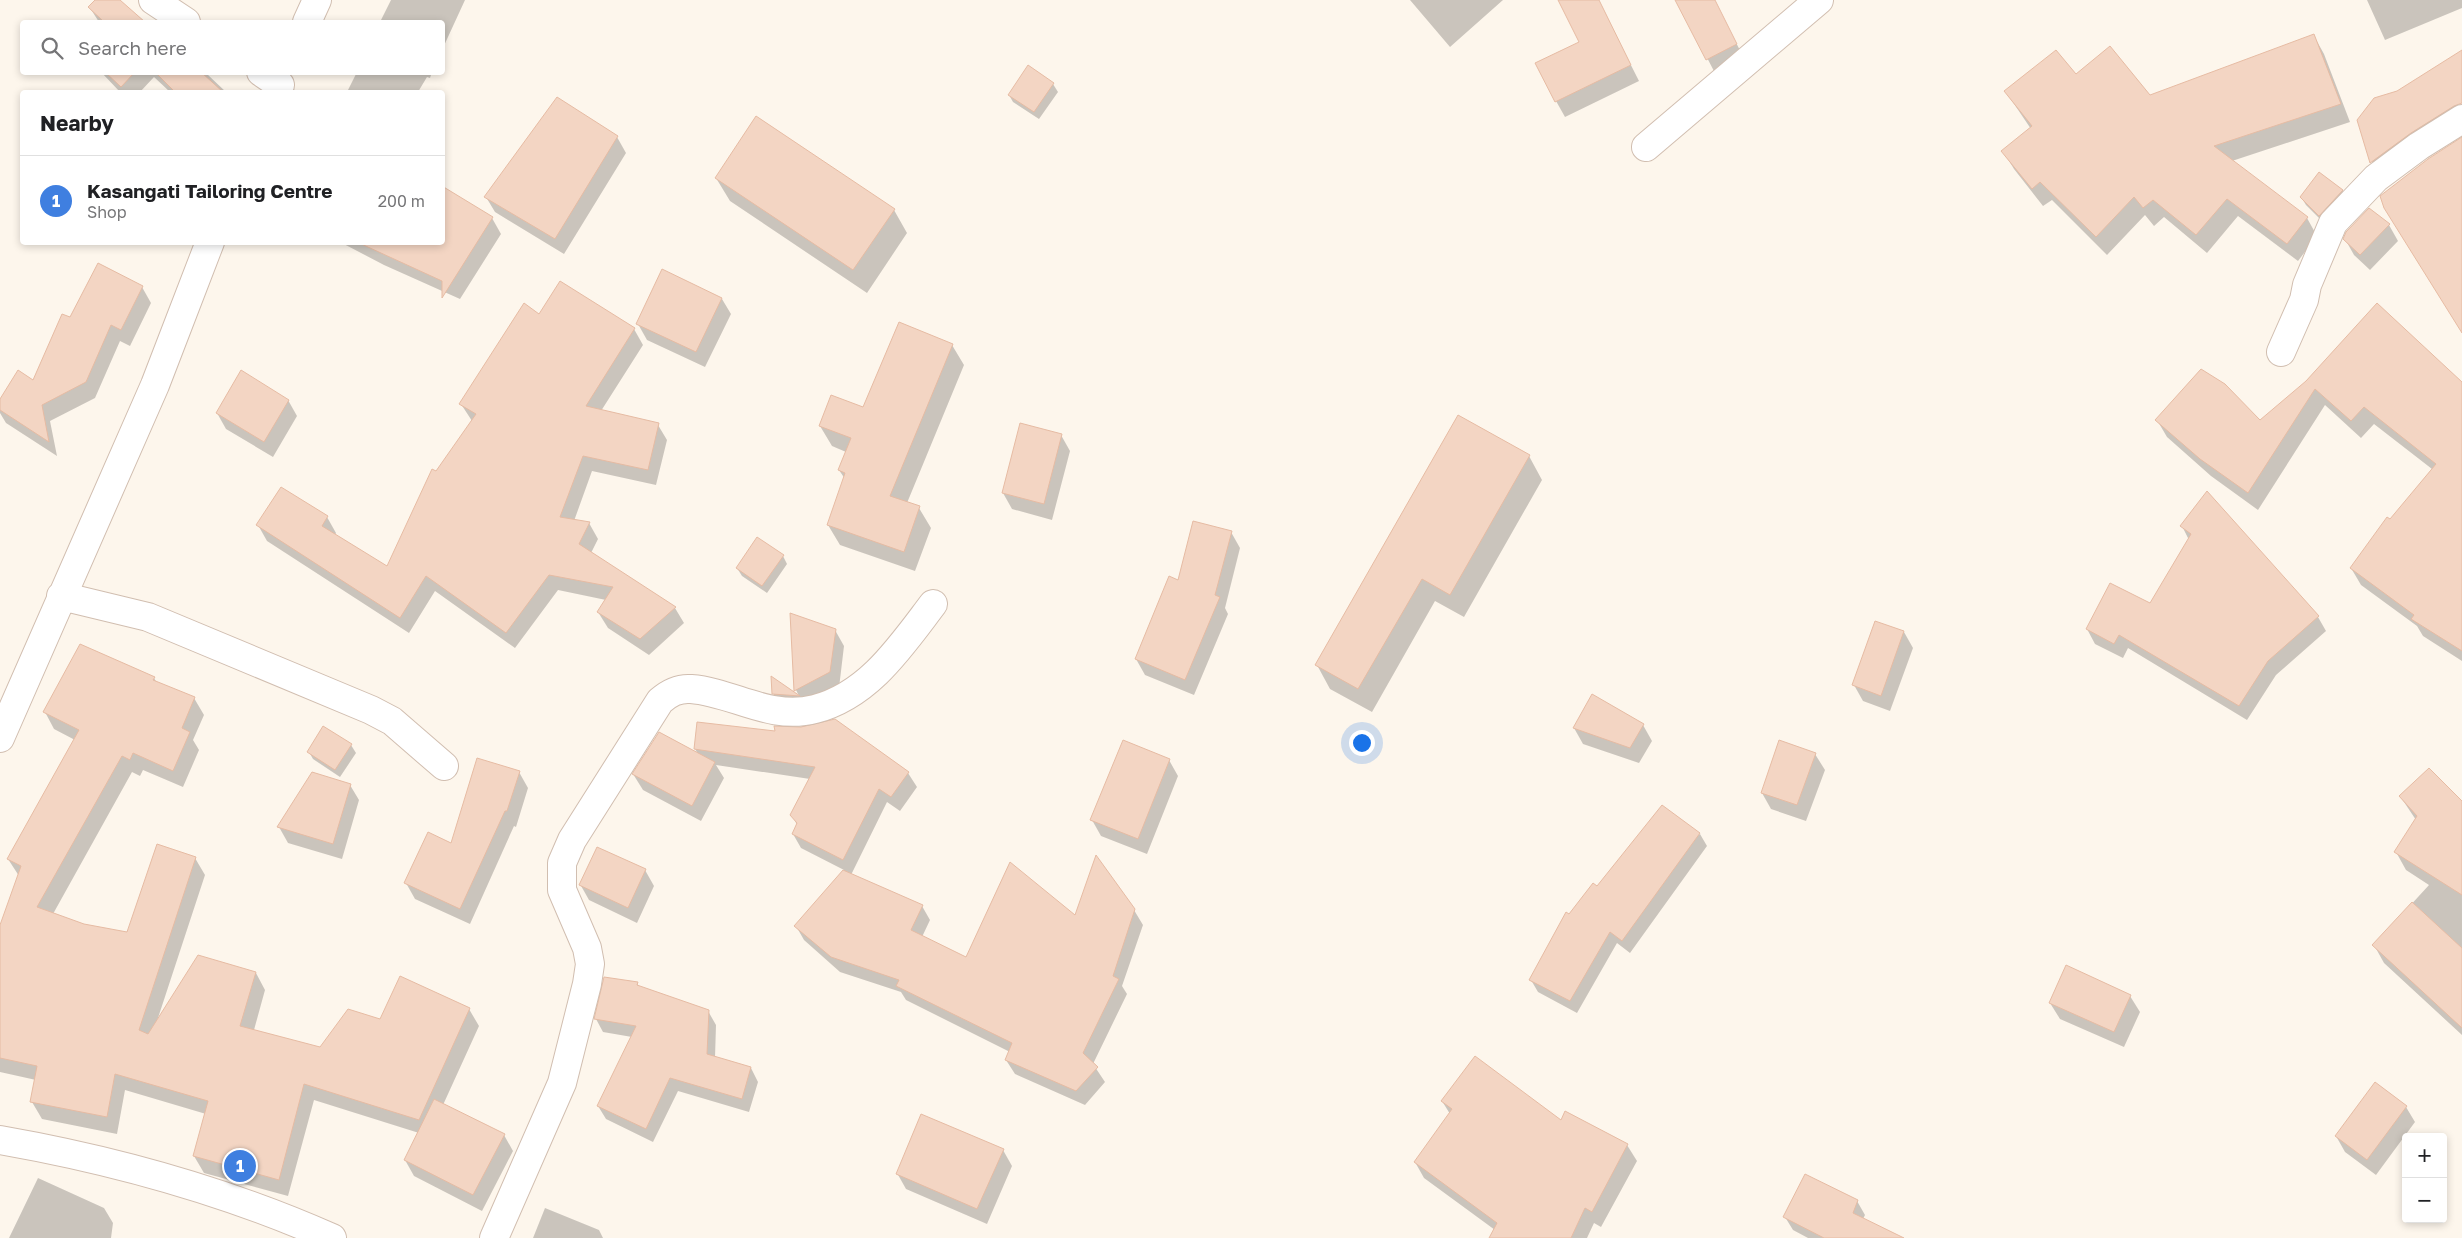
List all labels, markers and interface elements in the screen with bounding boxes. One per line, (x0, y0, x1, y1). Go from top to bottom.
search box (20, 20, 445, 75)
icon: search (38, 34, 66, 62)
text: Search here (78, 36, 187, 59)
text: Nearby (40, 110, 114, 136)
text: Kasangati Tailoring Centre (87, 179, 332, 202)
text: 1 (52, 191, 60, 211)
text: 200 m (378, 191, 425, 211)
text: Shop (87, 202, 127, 222)
your location (1349, 730, 1375, 756)
map controls (2402, 1133, 2447, 1223)
button: + (2402, 1133, 2447, 1178)
pin: 1 (224, 1147, 256, 1185)
button: − (2402, 1178, 2447, 1223)

